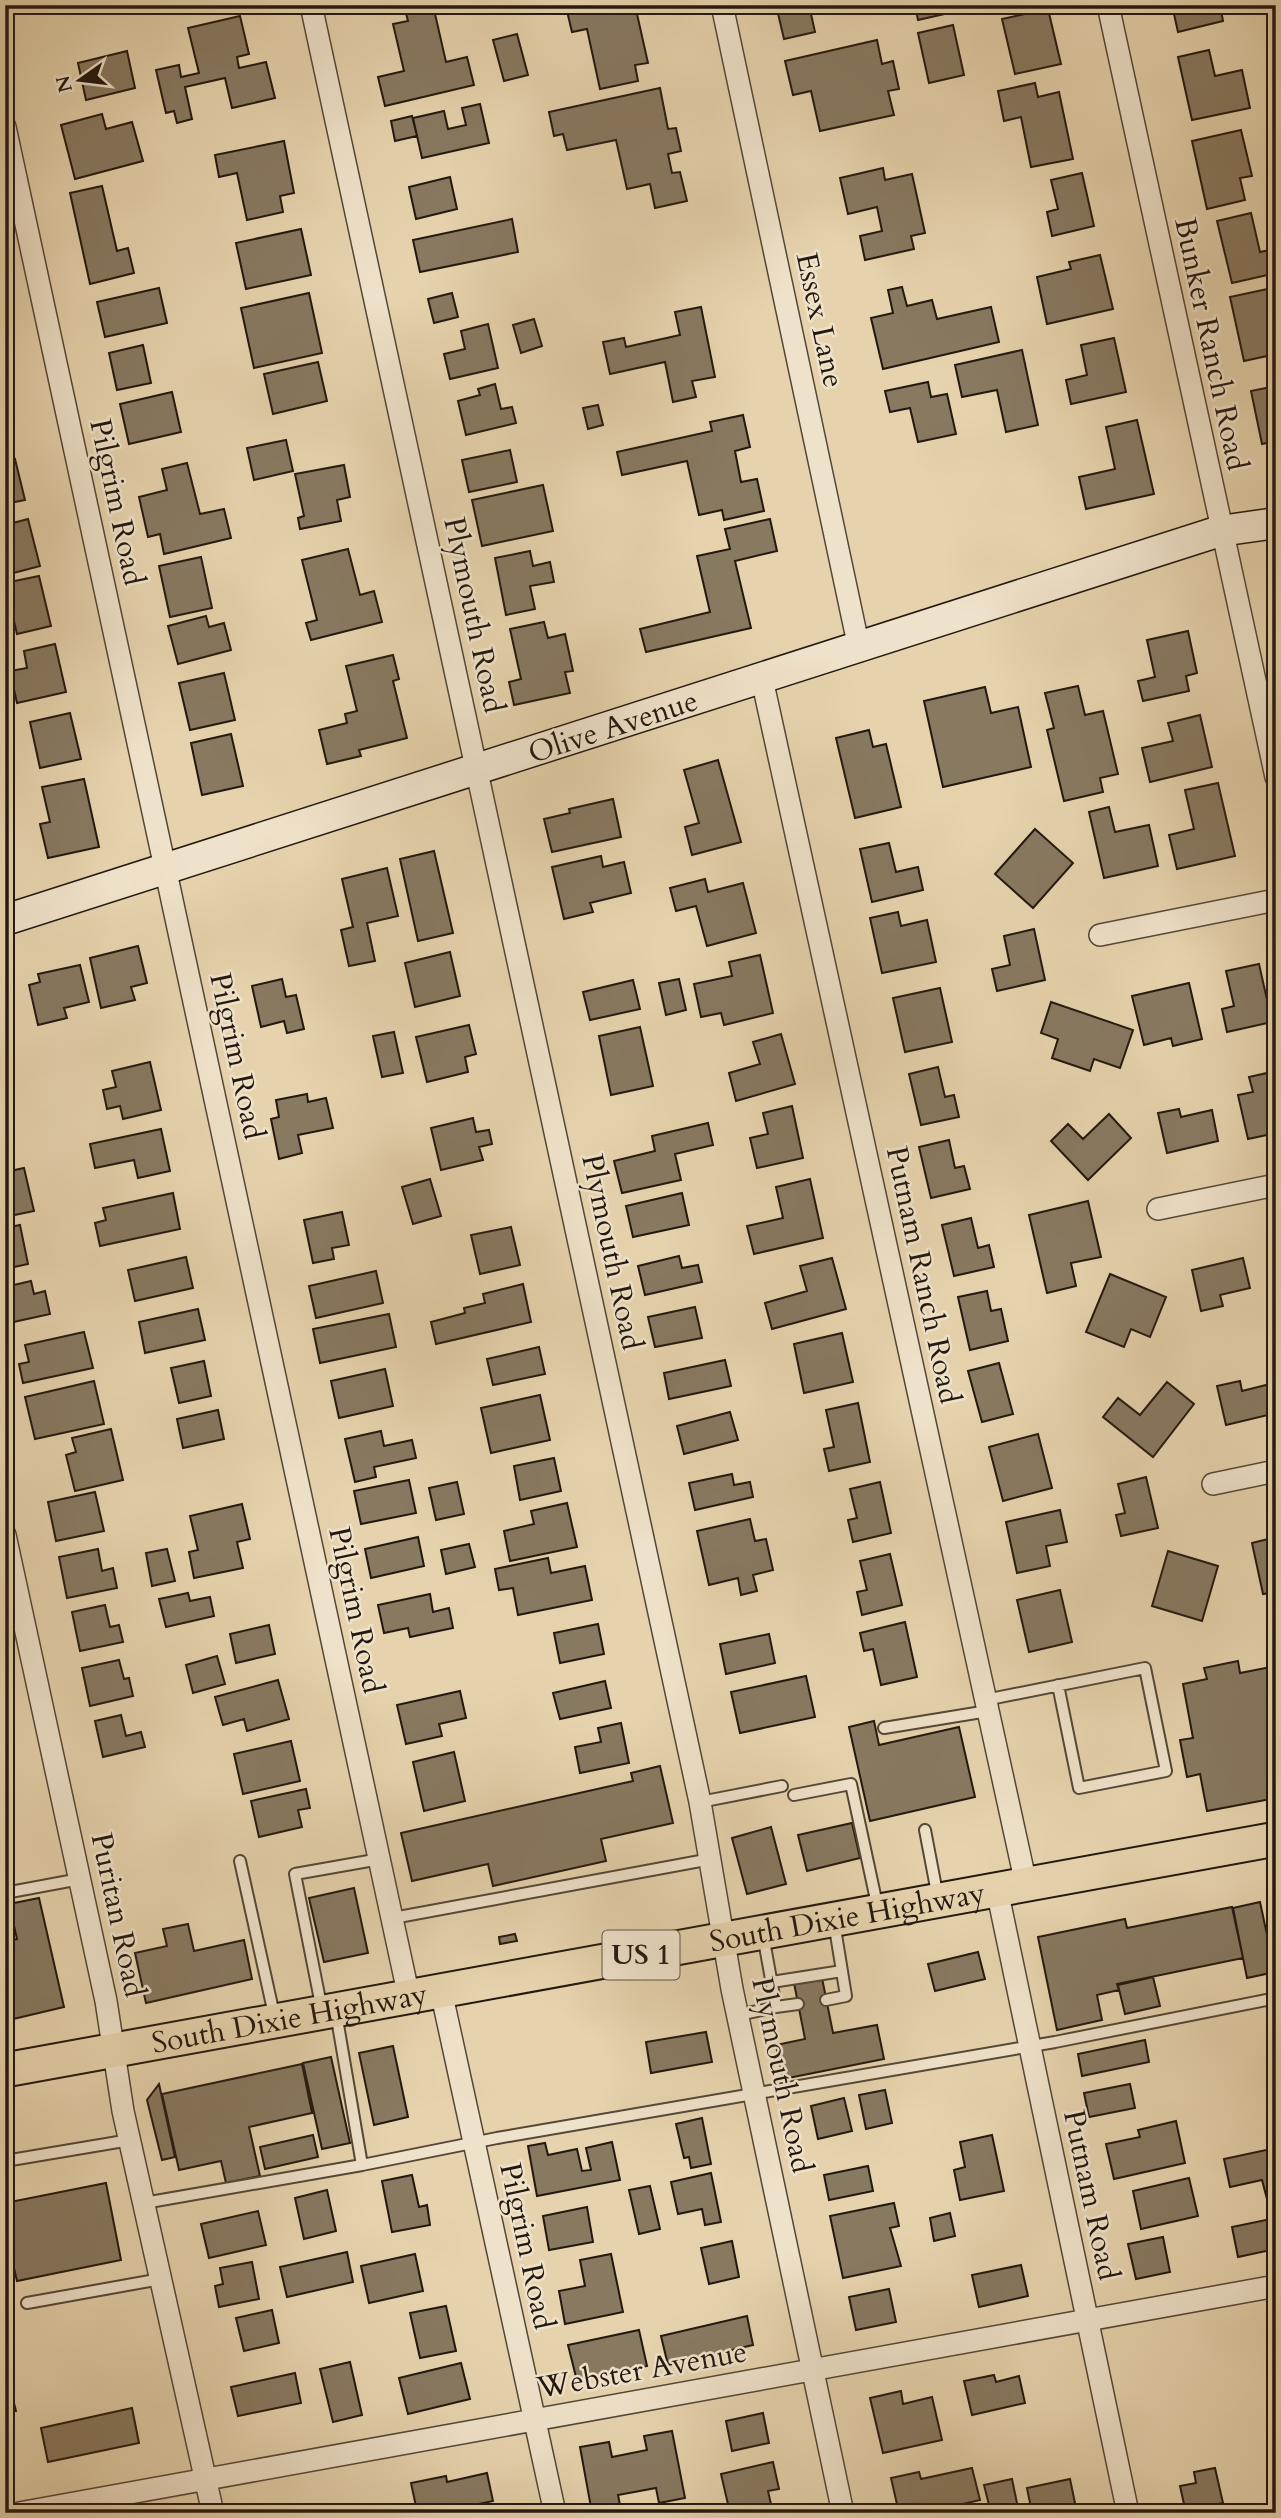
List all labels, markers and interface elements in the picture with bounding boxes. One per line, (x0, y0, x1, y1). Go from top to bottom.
north arrow (46, 46, 116, 116)
text: N (50, 72, 79, 95)
street label: Bunker Ranch Road (1164, 214, 1258, 474)
street label: Essex Lane (786, 249, 854, 391)
street label: Pilgrim Road (79, 415, 155, 589)
street label: Plymouth Road (433, 513, 515, 717)
street label: Olive Avenue (523, 680, 703, 774)
street label: Pilgrim Road (199, 969, 275, 1143)
street label: Putnam Ranch Road (876, 1143, 970, 1407)
street label: Plymouth Road (571, 1150, 653, 1354)
street label: Pilgrim Road (318, 1523, 394, 1697)
street label: Puritan Road (81, 1829, 155, 2001)
street label: South Dixie Highway (706, 1872, 988, 1962)
road number: US 1 (602, 1930, 680, 1980)
street label: South Dixie Highway (148, 1973, 431, 2063)
street label: Plymouth Road (741, 1973, 823, 2177)
street label: Putnam Road (1053, 2106, 1129, 2284)
street label: Pilgrim Road (489, 2159, 565, 2333)
street label: Webster Avenue (533, 2331, 750, 2409)

